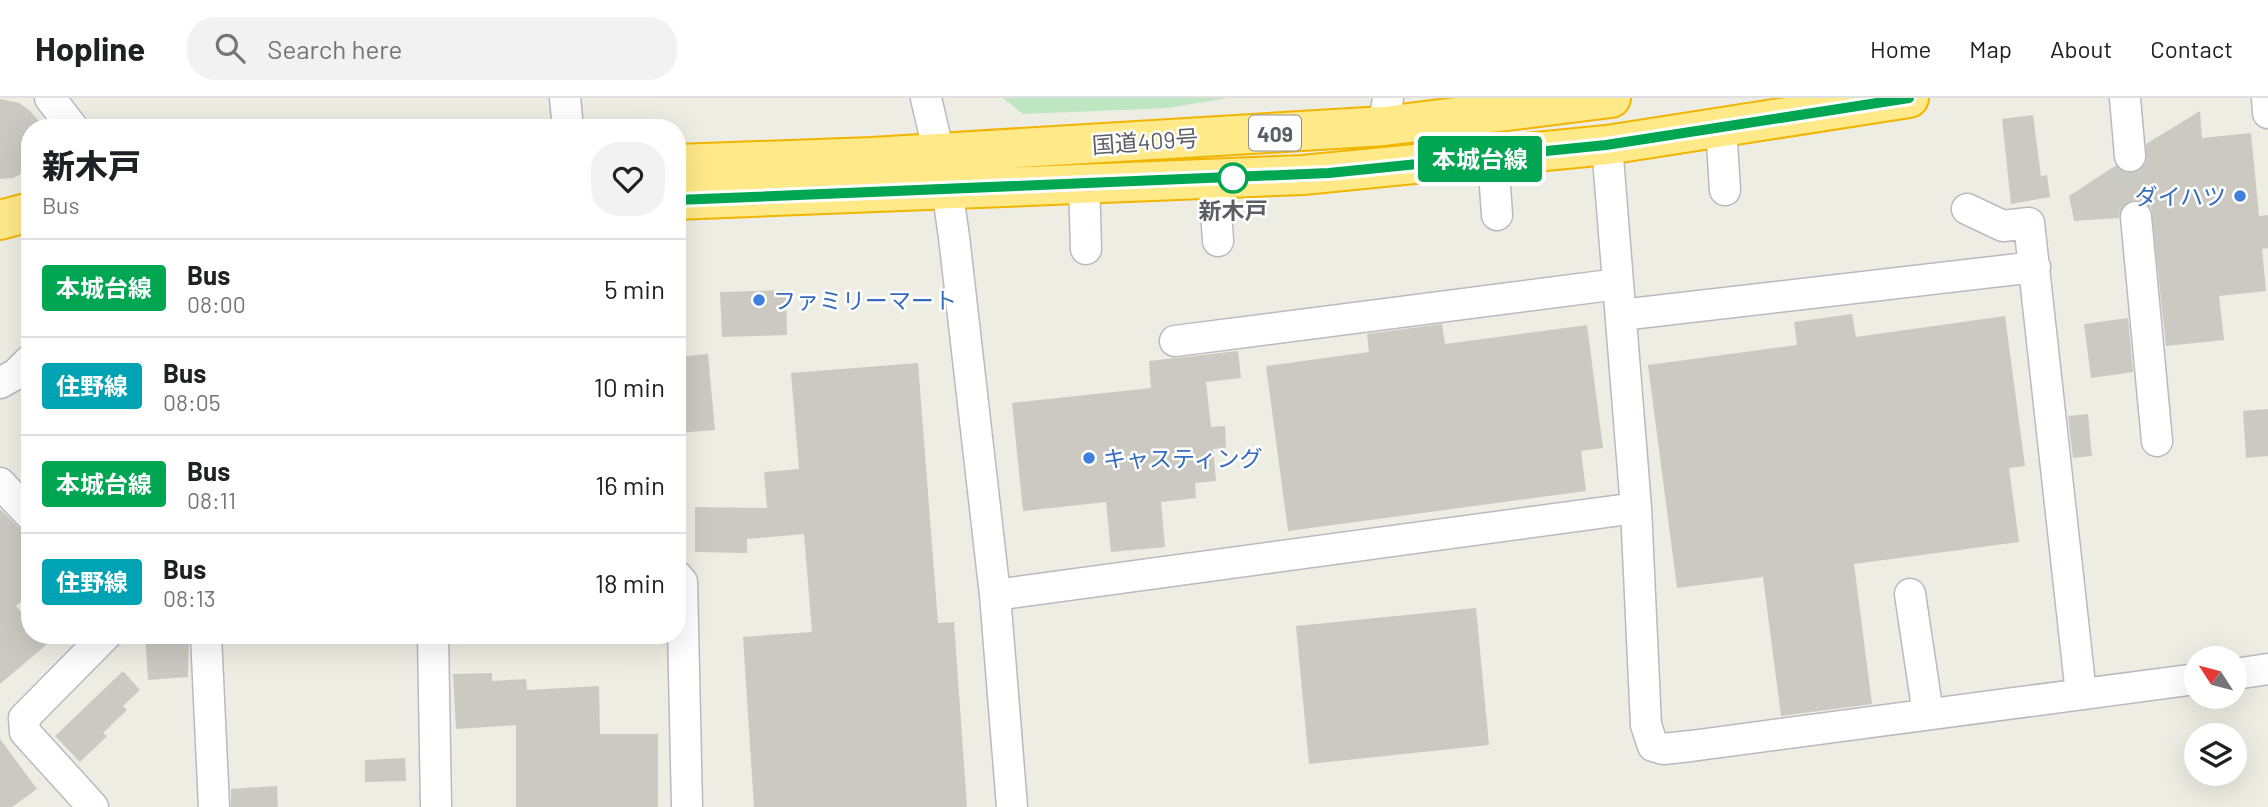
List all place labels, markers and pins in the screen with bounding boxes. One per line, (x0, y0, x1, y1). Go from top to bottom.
marker: 新木戸 (1218, 163, 1248, 193)
place label: ダイハツ (2134, 182, 2226, 210)
marker: ダイハツ (2232, 188, 2248, 204)
place label: 新木戸 (1199, 196, 1268, 224)
place label: ファミリーマート (773, 286, 957, 314)
marker: ファミリーマート (751, 292, 767, 308)
place label: キャスティング (1103, 444, 1263, 472)
marker: キャスティング (1081, 450, 1097, 466)

